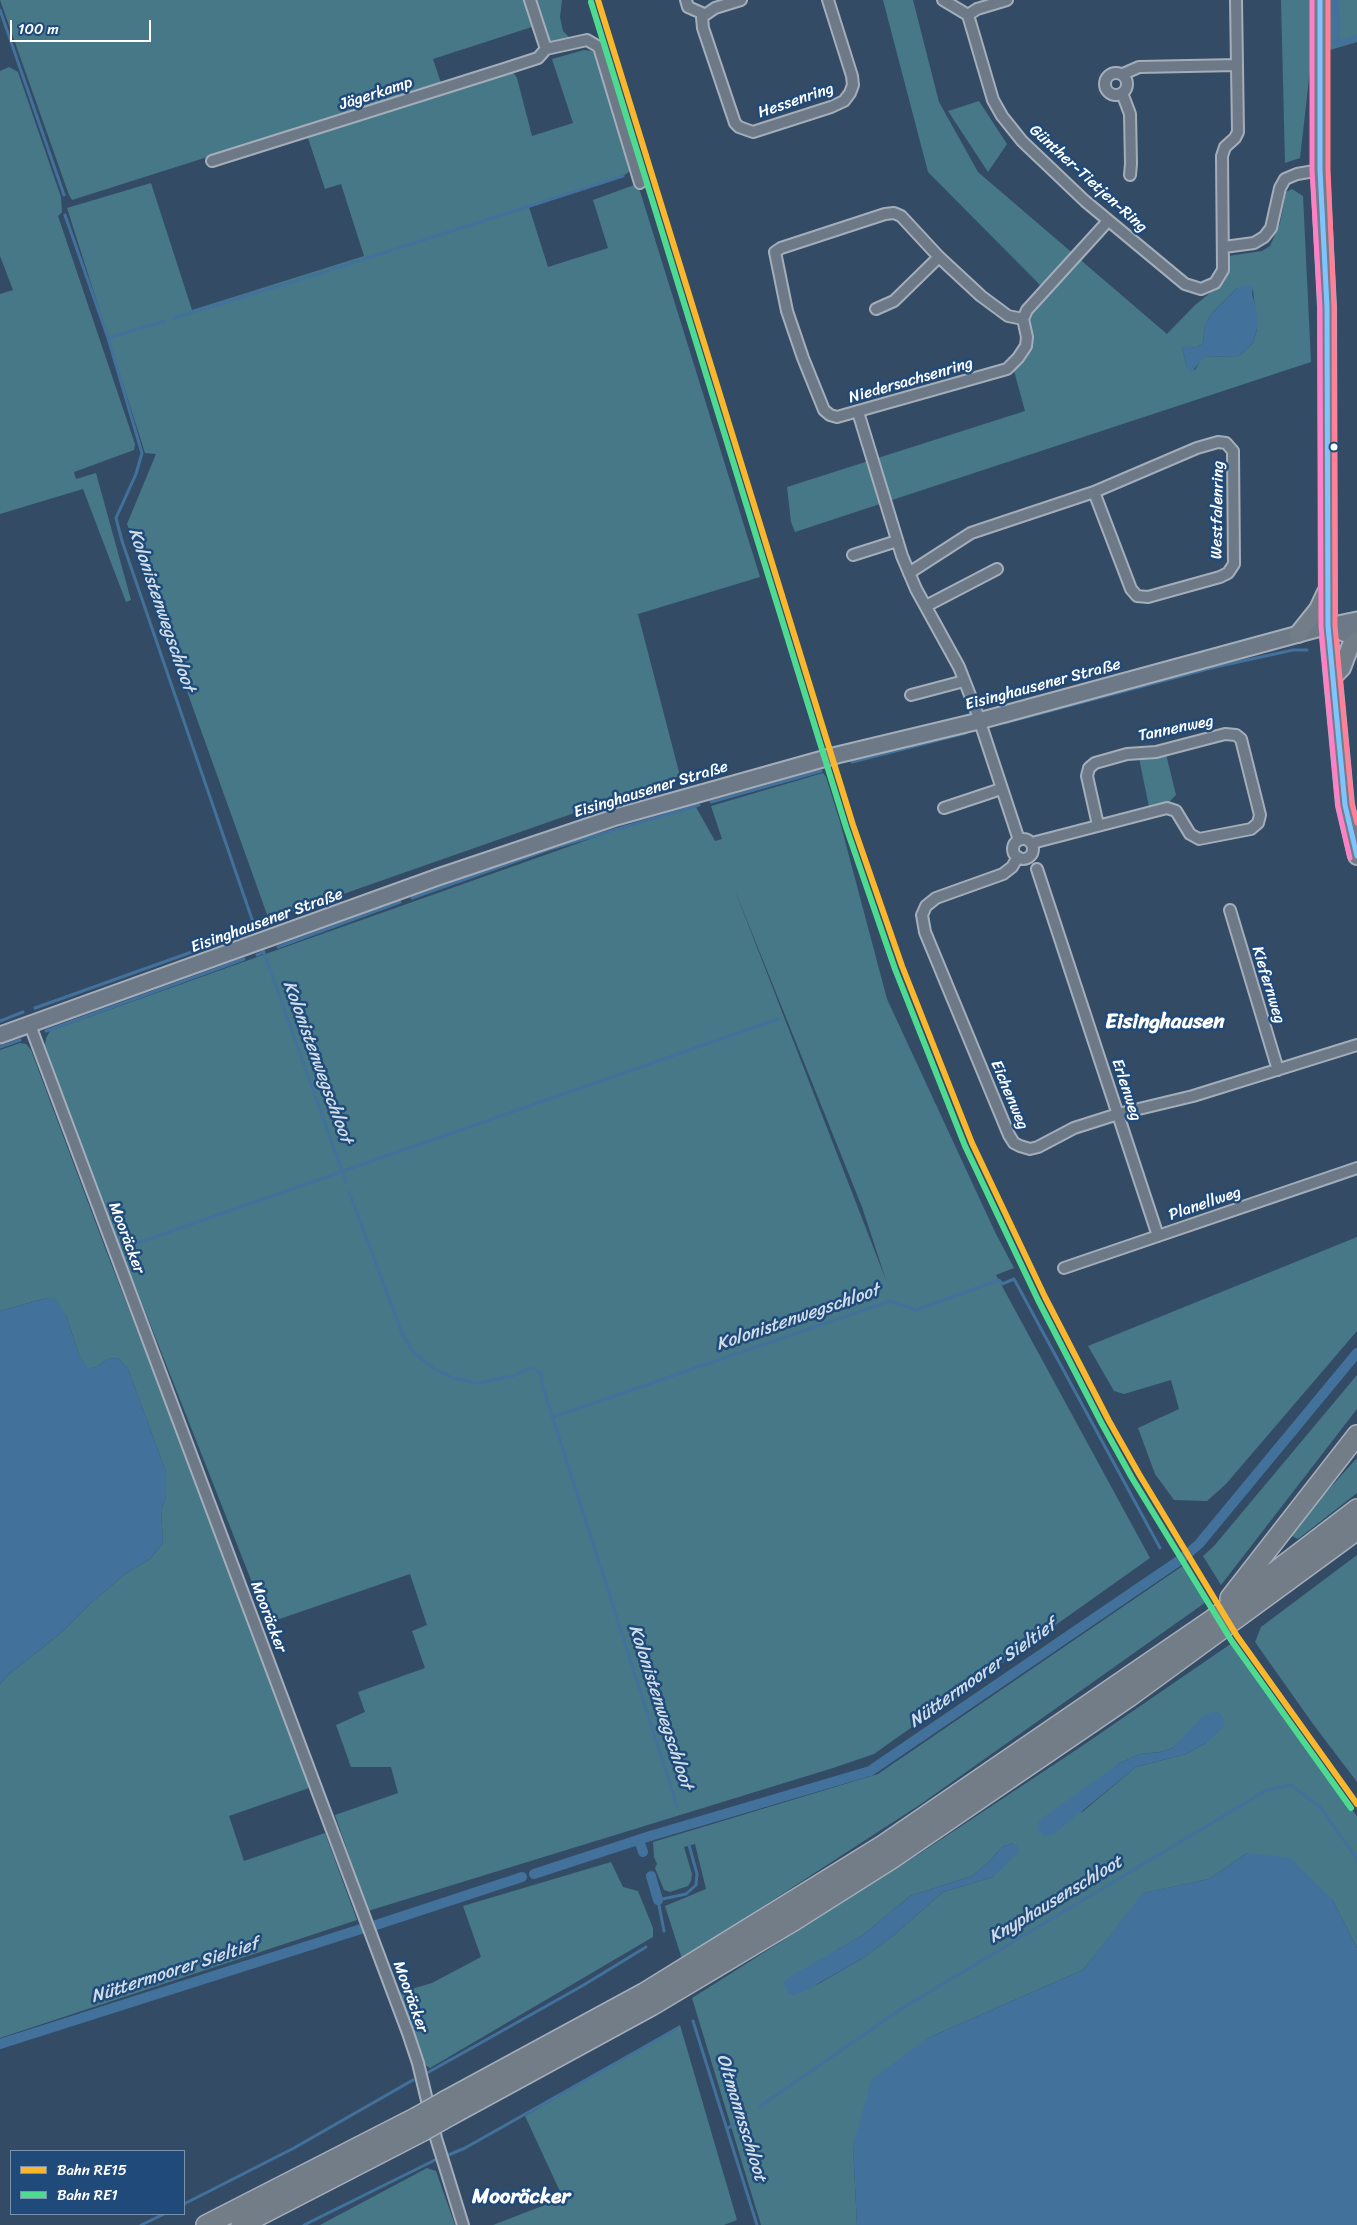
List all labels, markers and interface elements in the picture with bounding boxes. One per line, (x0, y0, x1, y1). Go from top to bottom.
scale bar (12, 10, 154, 42)
text: 100 m (18, 16, 59, 42)
street label: Jägerkamp (337, 73, 415, 115)
street label: Hessenring (756, 79, 836, 123)
street label: Günther-Tietjen-Ring (1025, 121, 1151, 237)
street label: Niedersachsenring (847, 354, 975, 408)
unlabelled marker (1329, 442, 1339, 452)
street label: Westfalenring (1208, 461, 1228, 559)
water label: Kolonistenwegschloot (123, 526, 199, 694)
street label: Eisinghausener Straße (963, 655, 1123, 715)
street label: Tannenweg (1137, 712, 1215, 746)
street label: Eisinghausener Straße (572, 757, 730, 823)
street label: Eisinghausener Straße (188, 885, 346, 957)
street label: Kiefernweg (1247, 944, 1289, 1026)
water label: Kolonistenwegschloot (278, 978, 356, 1146)
district label: Eisinghausen (1105, 1010, 1225, 1036)
street label: Erlenweg (1107, 1056, 1145, 1124)
street label: Eichenweg (986, 1057, 1032, 1133)
street label: Planellweg (1166, 1183, 1244, 1225)
street label: Mooräcker (104, 1200, 148, 1276)
water label: Kolonistenwegschloot (714, 1280, 882, 1356)
street label: Mooräcker (246, 1579, 290, 1655)
water label: Nüttermoorer Sieltief (905, 1615, 1061, 1733)
water label: Kolonistenwegschloot (623, 1622, 697, 1792)
water label: Knyphausenschloot (985, 1852, 1127, 1948)
water label: Nüttermoorer Sieltief (89, 1934, 261, 2008)
street label: Mooräcker (388, 1959, 432, 2035)
water label: Oltmannsschloot (711, 2052, 771, 2184)
legend (10, 2150, 185, 2215)
text: Bahn RE15 (57, 2157, 127, 2183)
text: Bahn RE1 (57, 2182, 118, 2208)
district label: Mooräcker (472, 2185, 570, 2211)

